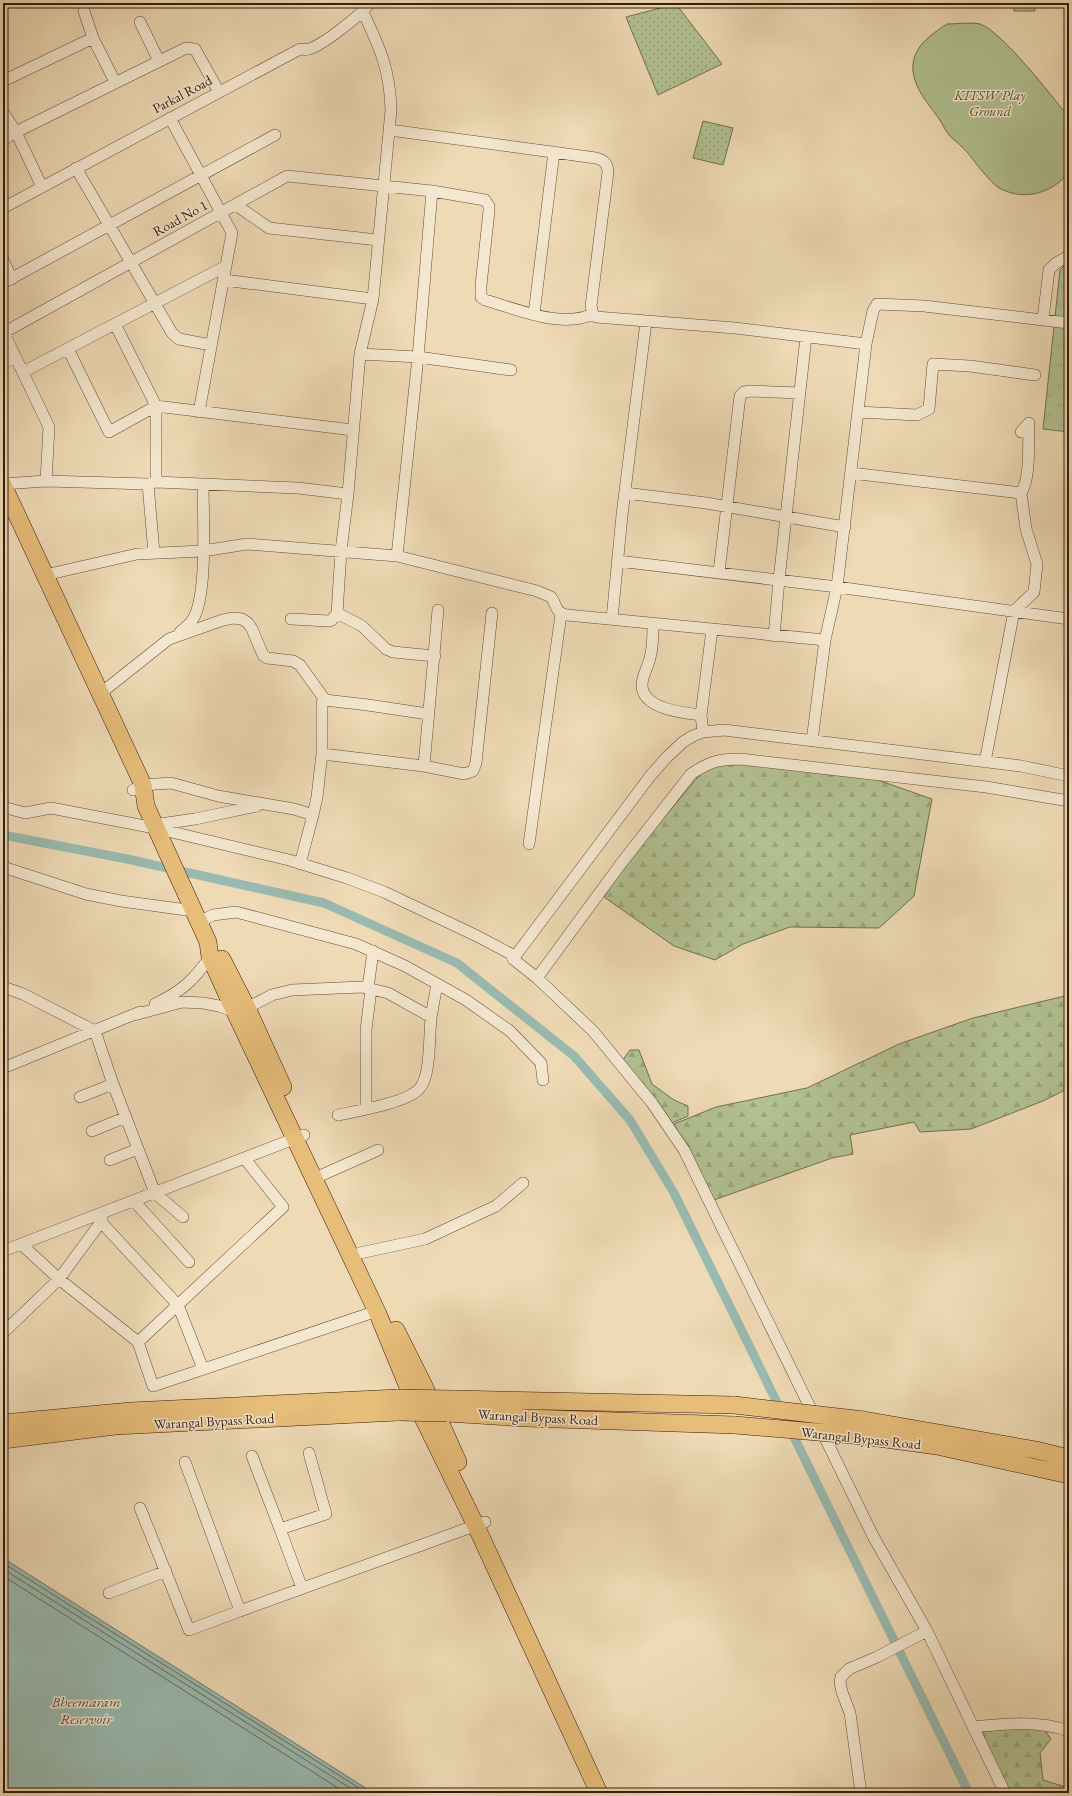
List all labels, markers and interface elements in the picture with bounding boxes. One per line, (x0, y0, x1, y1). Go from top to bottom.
street label: Parkal Road (149, 70, 216, 117)
park label: KITSW Play Ground (953, 86, 1026, 120)
street label: Road No 1 (150, 196, 210, 240)
street label: Warangal Bypass Road (477, 1405, 600, 1429)
street label: Warangal Bypass Road (153, 1409, 276, 1433)
street label: Warangal Bypass Road (800, 1423, 923, 1453)
water label: Bheemaram Reservoir (50, 1692, 121, 1728)

